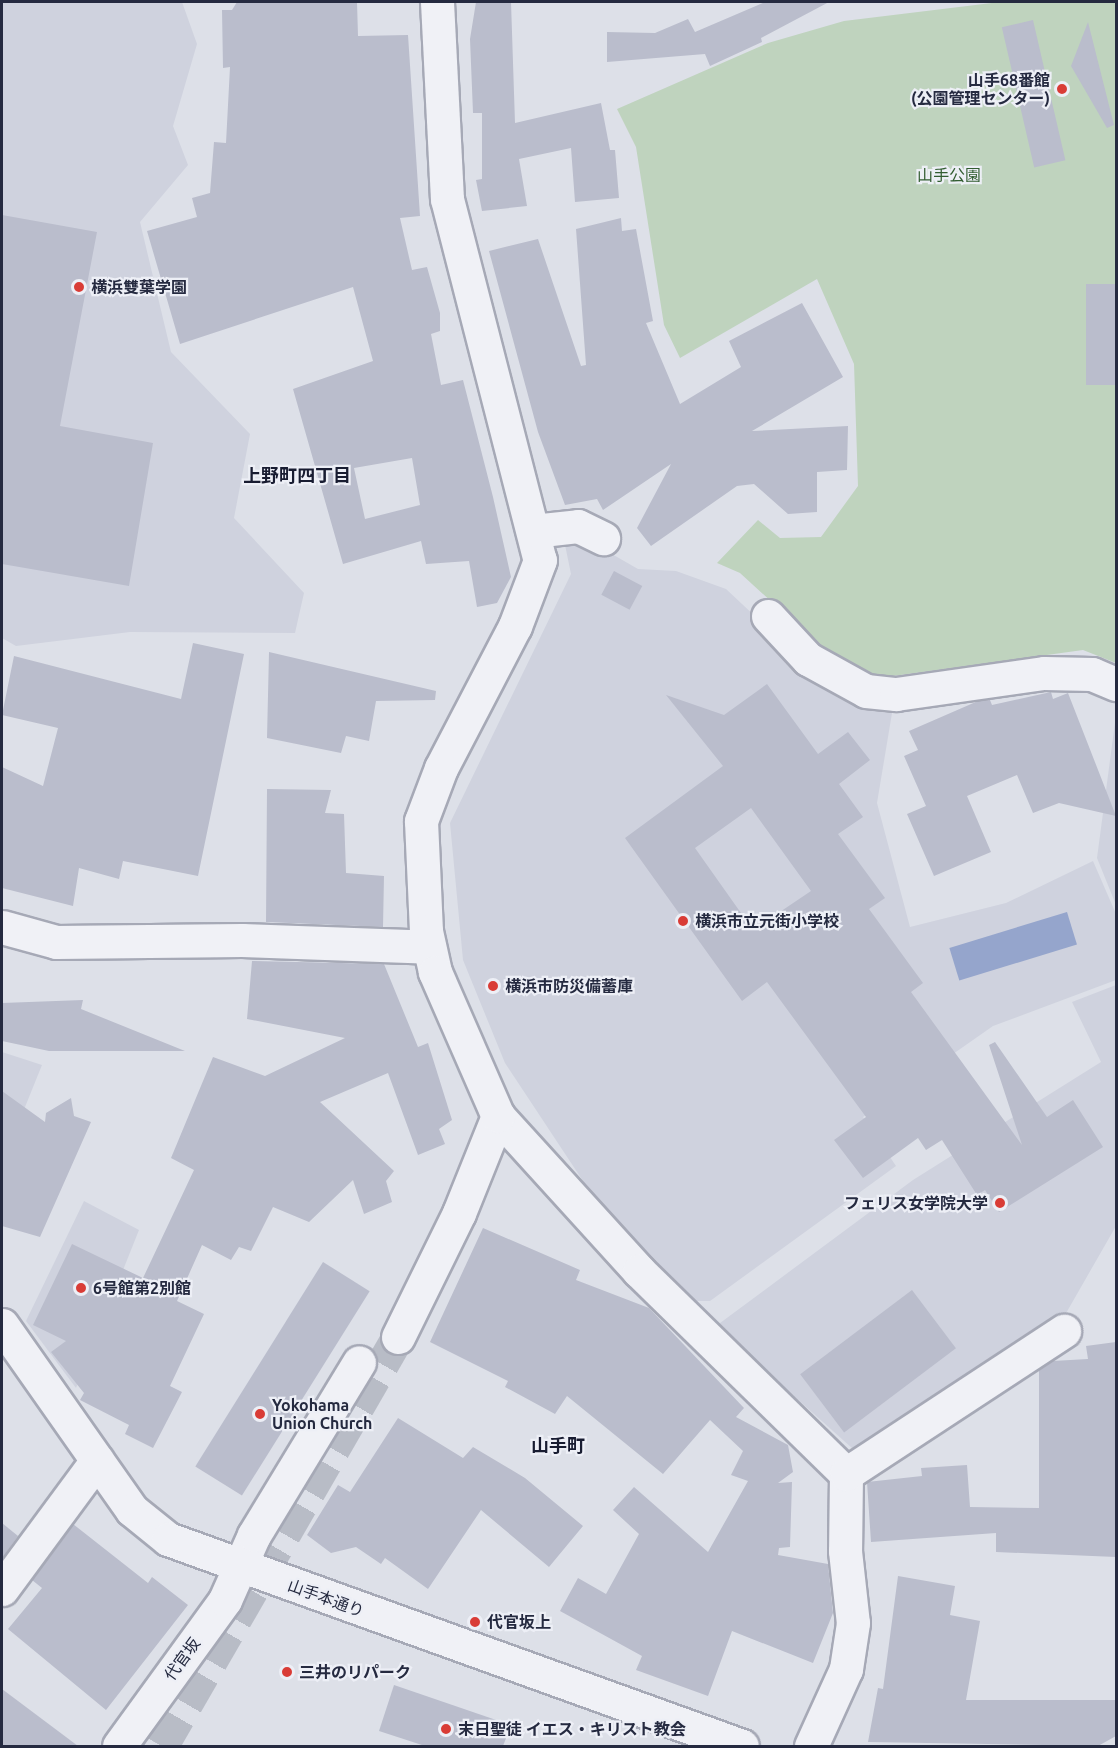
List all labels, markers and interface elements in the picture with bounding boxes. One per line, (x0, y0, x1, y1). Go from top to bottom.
place label: 山手68番館 (公園管理センター) (911, 70, 1050, 108)
marker: 山手68番館 (公園管理センター) (1055, 82, 1069, 96)
park label: 山手公園 (917, 165, 981, 185)
place label: 横浜雙葉学園 (91, 277, 187, 297)
marker: 横浜雙葉学園 (72, 280, 86, 294)
district label: 上野町四丁目 (243, 464, 351, 486)
place label: 横浜市立元街小学校 (695, 911, 839, 931)
marker: 横浜市立元街小学校 (676, 914, 690, 928)
place label: 横浜市防災備蓄庫 (505, 976, 633, 996)
marker: 横浜市防災備蓄庫 (486, 979, 500, 993)
place label: フェリス女学院大学 (844, 1193, 988, 1213)
marker: フェリス女学院大学 (993, 1196, 1007, 1210)
place label: 6号館第2別館 (93, 1278, 191, 1298)
marker: 6号館第2別館 (74, 1281, 88, 1295)
place label: Yokohama Union Church (272, 1395, 372, 1433)
marker: Yokohama Union Church (253, 1407, 267, 1421)
district label: 山手町 (531, 1434, 585, 1456)
street label: 山手本通り (285, 1575, 367, 1621)
place label: 代官坂上 (487, 1612, 551, 1632)
marker: 代官坂上 (468, 1615, 482, 1629)
street label: 代官坂 (160, 1634, 204, 1684)
place label: 三井のリパーク (299, 1662, 411, 1682)
marker: 三井のリパーク (280, 1665, 294, 1679)
place label: 末日聖徒 イエス・キリスト教会 (458, 1719, 686, 1739)
marker: 末日聖徒 イエス・キリスト教会 (439, 1722, 453, 1736)

